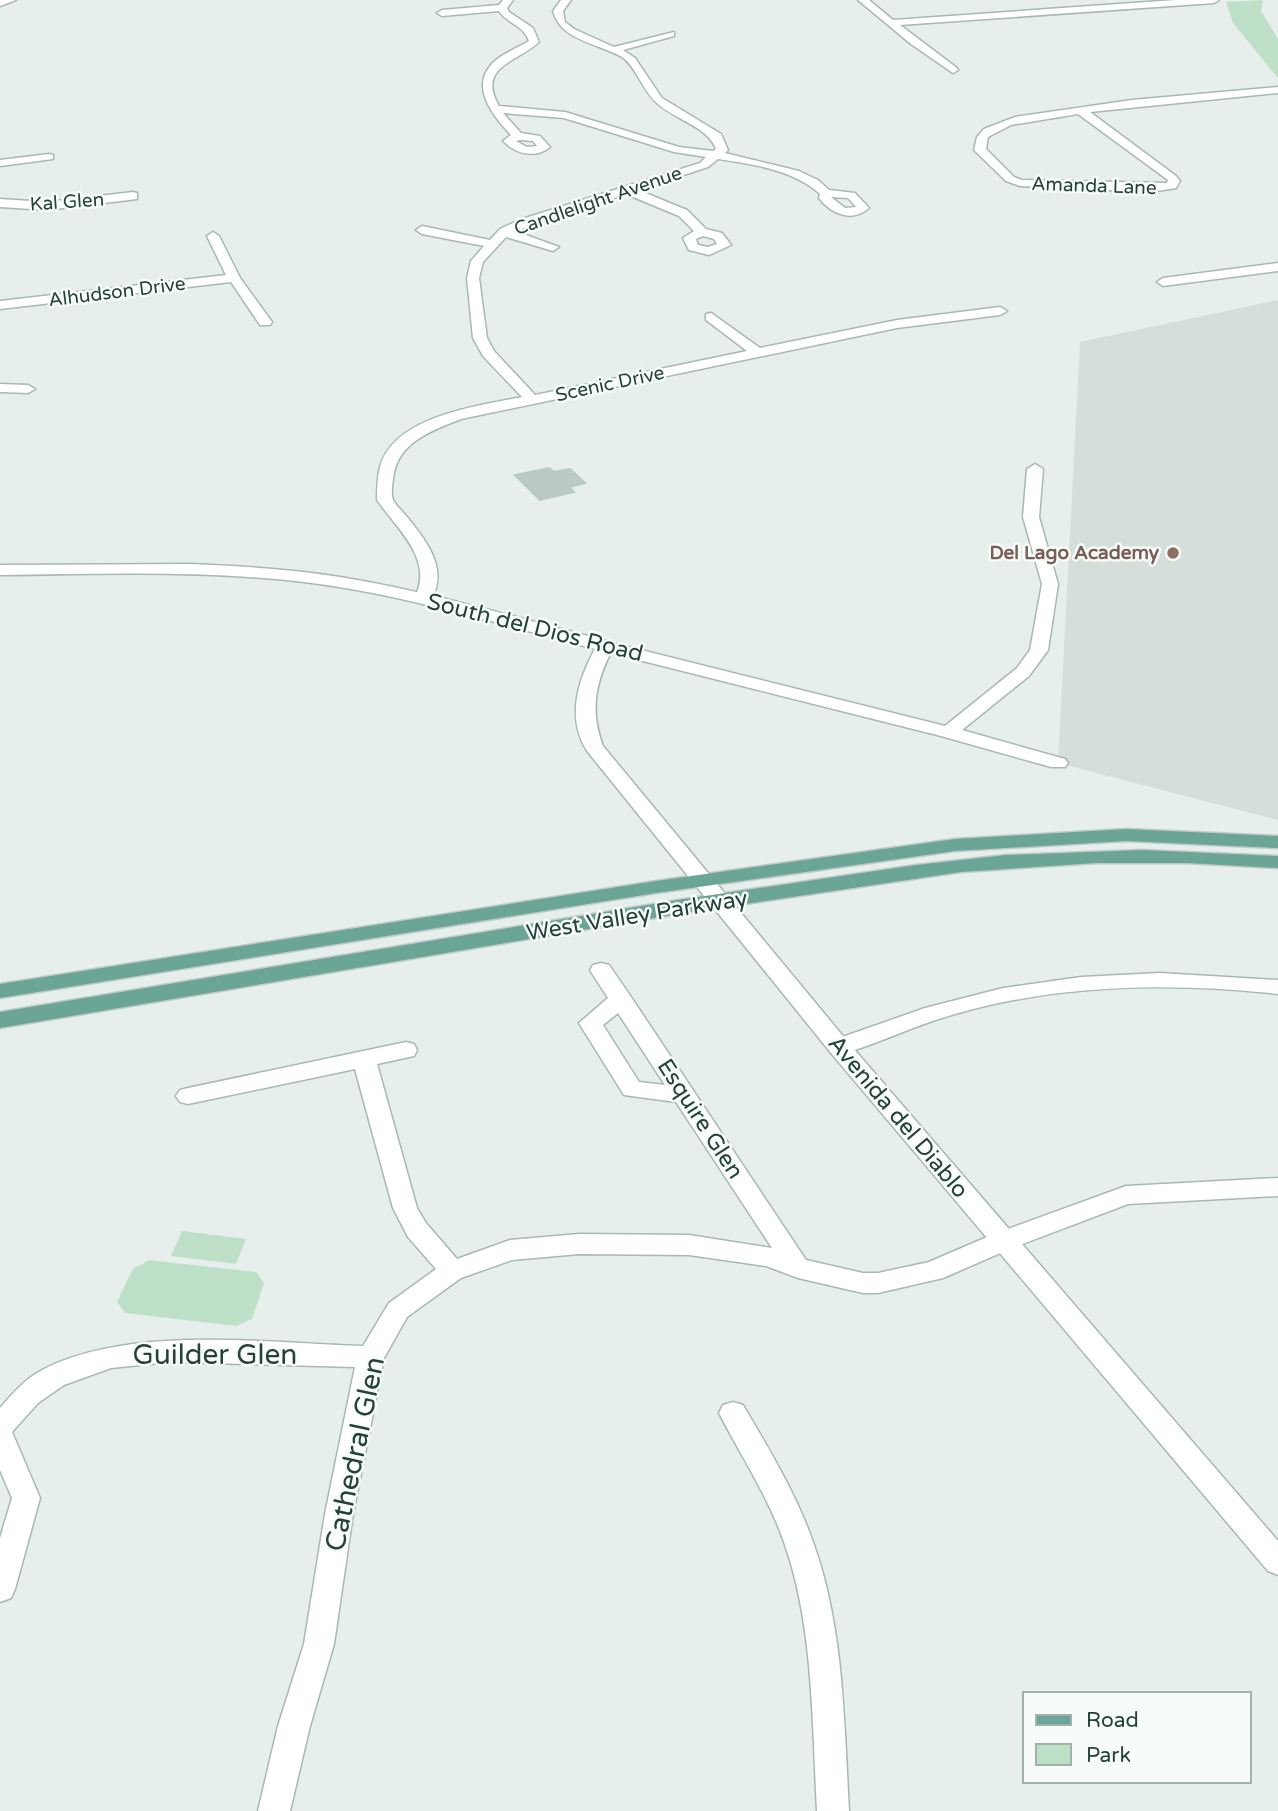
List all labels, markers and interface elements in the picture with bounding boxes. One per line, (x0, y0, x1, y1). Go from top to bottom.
street label: Candlelight Avenue (511, 162, 685, 240)
street label: Amanda Lane (1031, 173, 1157, 199)
street label: Kal Glen (29, 188, 105, 216)
street label: Alhudson Drive (47, 273, 187, 311)
street label: Scenic Drive (554, 362, 666, 406)
place label: Del Lago Academy (990, 542, 1160, 565)
marker: Del Lago Academy (1165, 545, 1181, 561)
street label: South del Dios Road (424, 588, 646, 668)
street label: West Valley Parkway (524, 885, 750, 947)
street label: Avenida del Diablo (822, 1030, 974, 1204)
street label: Esquire Glen (651, 1054, 749, 1184)
street label: Guilder Glen (133, 1338, 297, 1372)
street label: Cathedral Glen (318, 1354, 392, 1554)
legend (1023, 1692, 1250, 1783)
text: Road (1086, 1708, 1139, 1733)
text: Park (1086, 1743, 1131, 1768)

